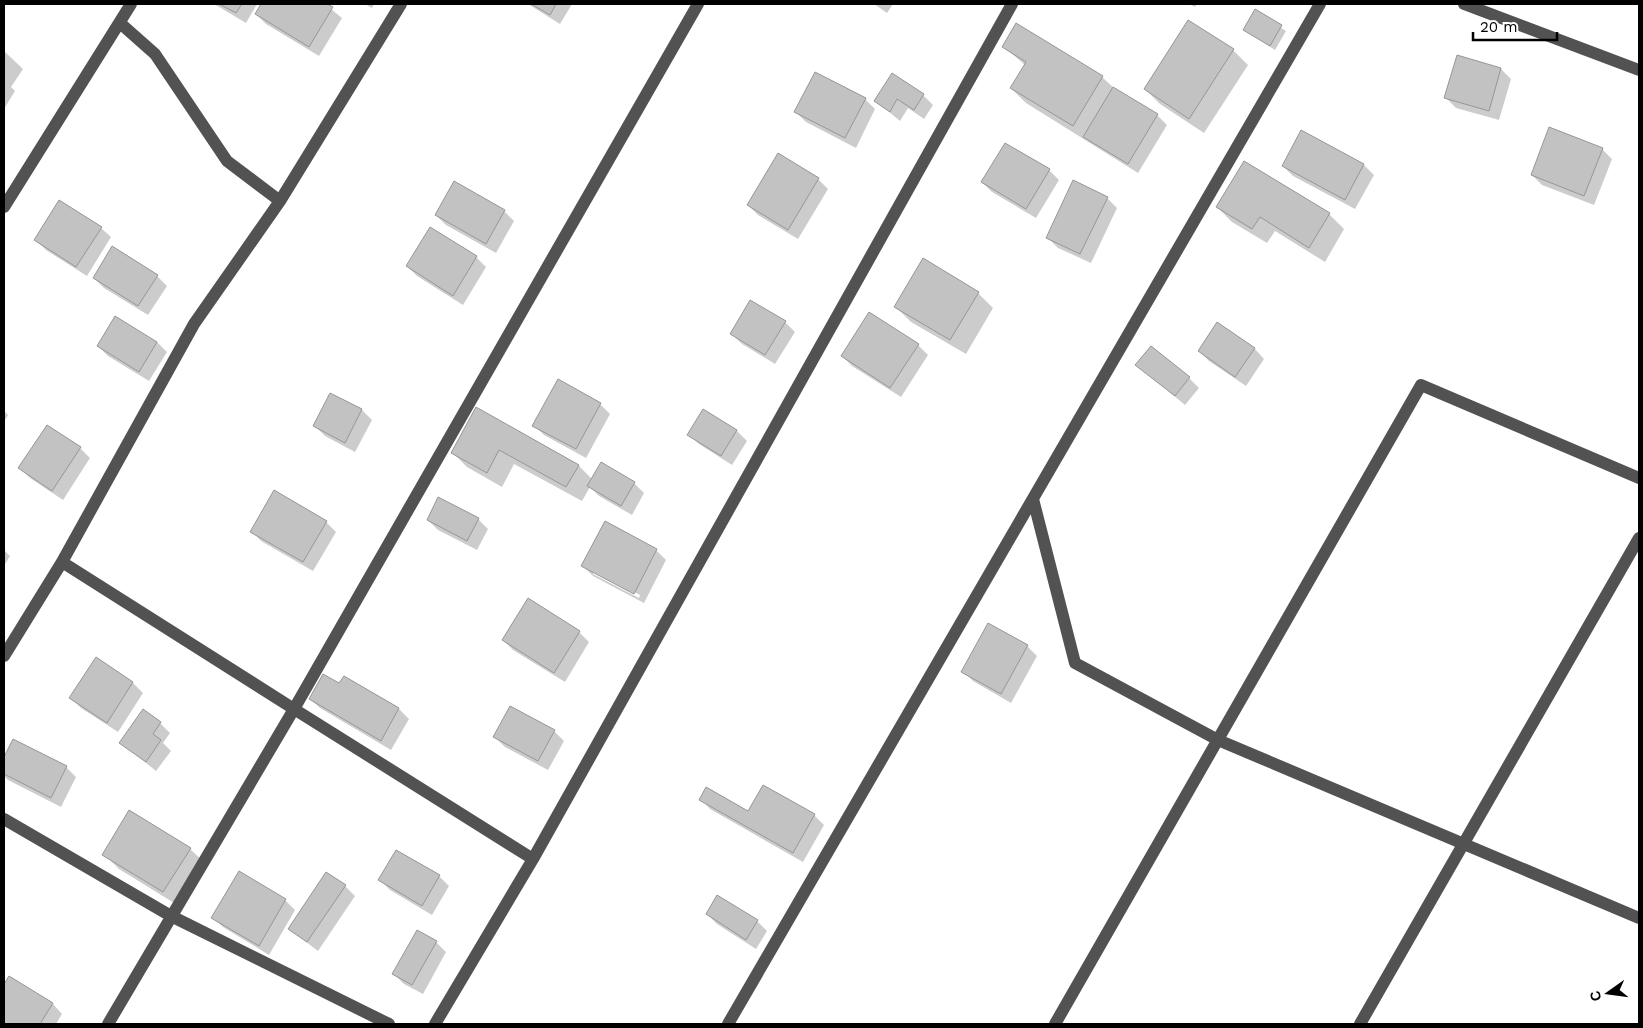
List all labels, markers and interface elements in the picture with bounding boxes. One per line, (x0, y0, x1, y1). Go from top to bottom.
scale bar (1473, 10, 1557, 42)
text: 20 m (1480, 18, 1518, 36)
north arrow (1583, 968, 1633, 1018)
text: С (1586, 989, 1604, 1003)

